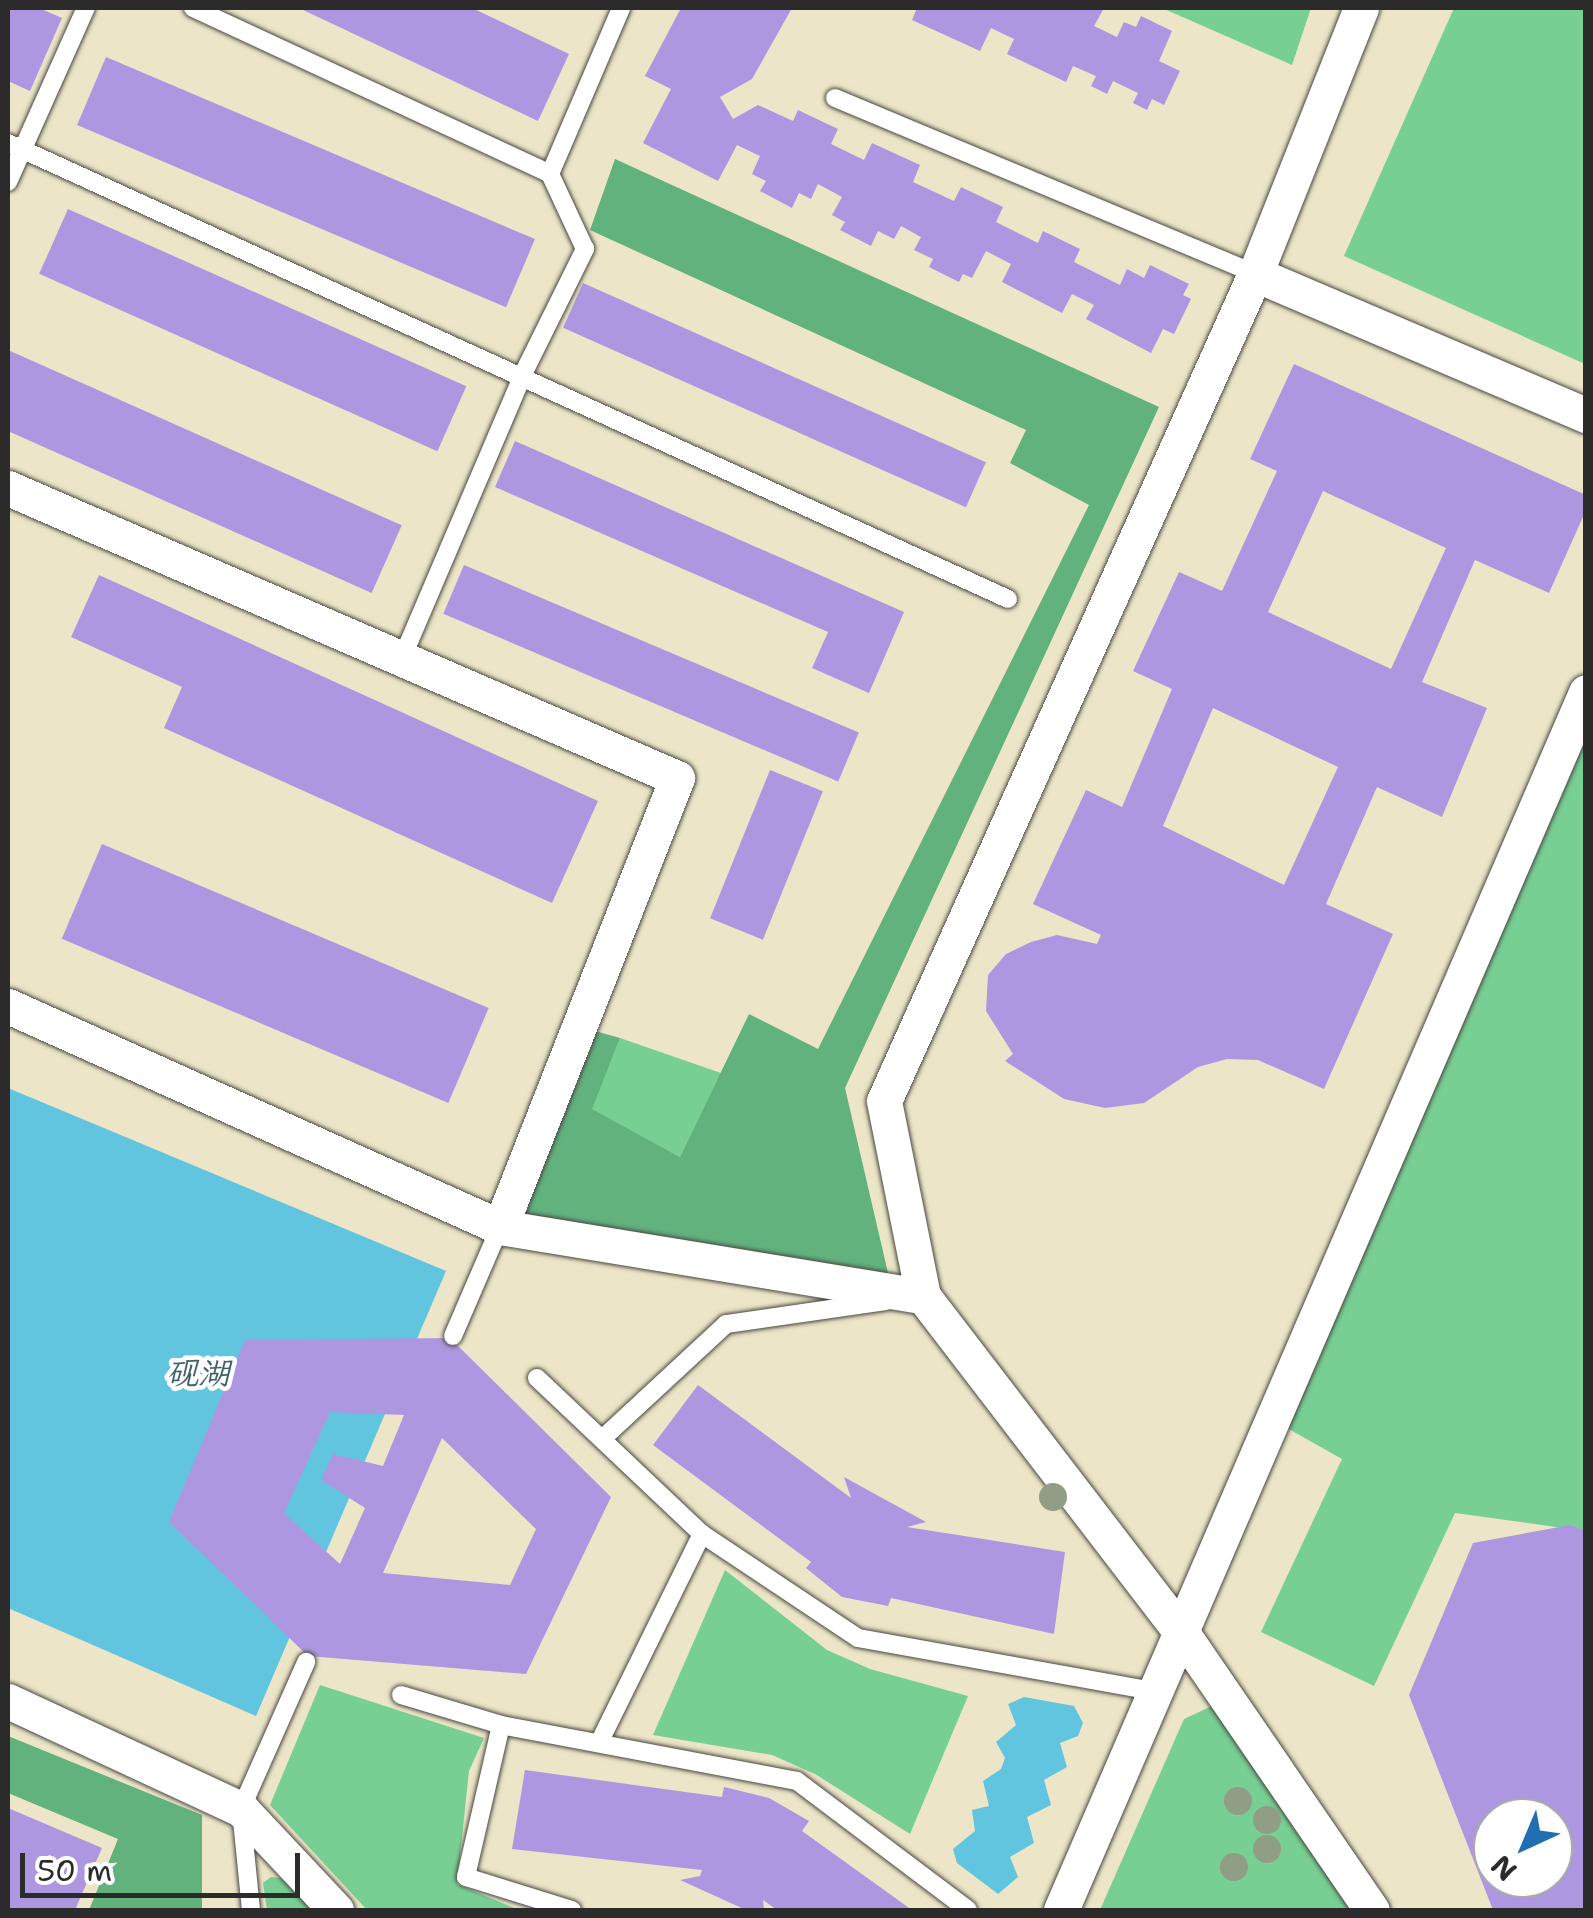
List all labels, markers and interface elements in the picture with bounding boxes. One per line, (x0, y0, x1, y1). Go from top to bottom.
water label: 砚湖 (166, 1354, 230, 1392)
north arrow (1473, 1798, 1573, 1898)
scale bar (25, 1833, 305, 1895)
text: N (1482, 1847, 1525, 1890)
text: 50 m (37, 1850, 112, 1891)

